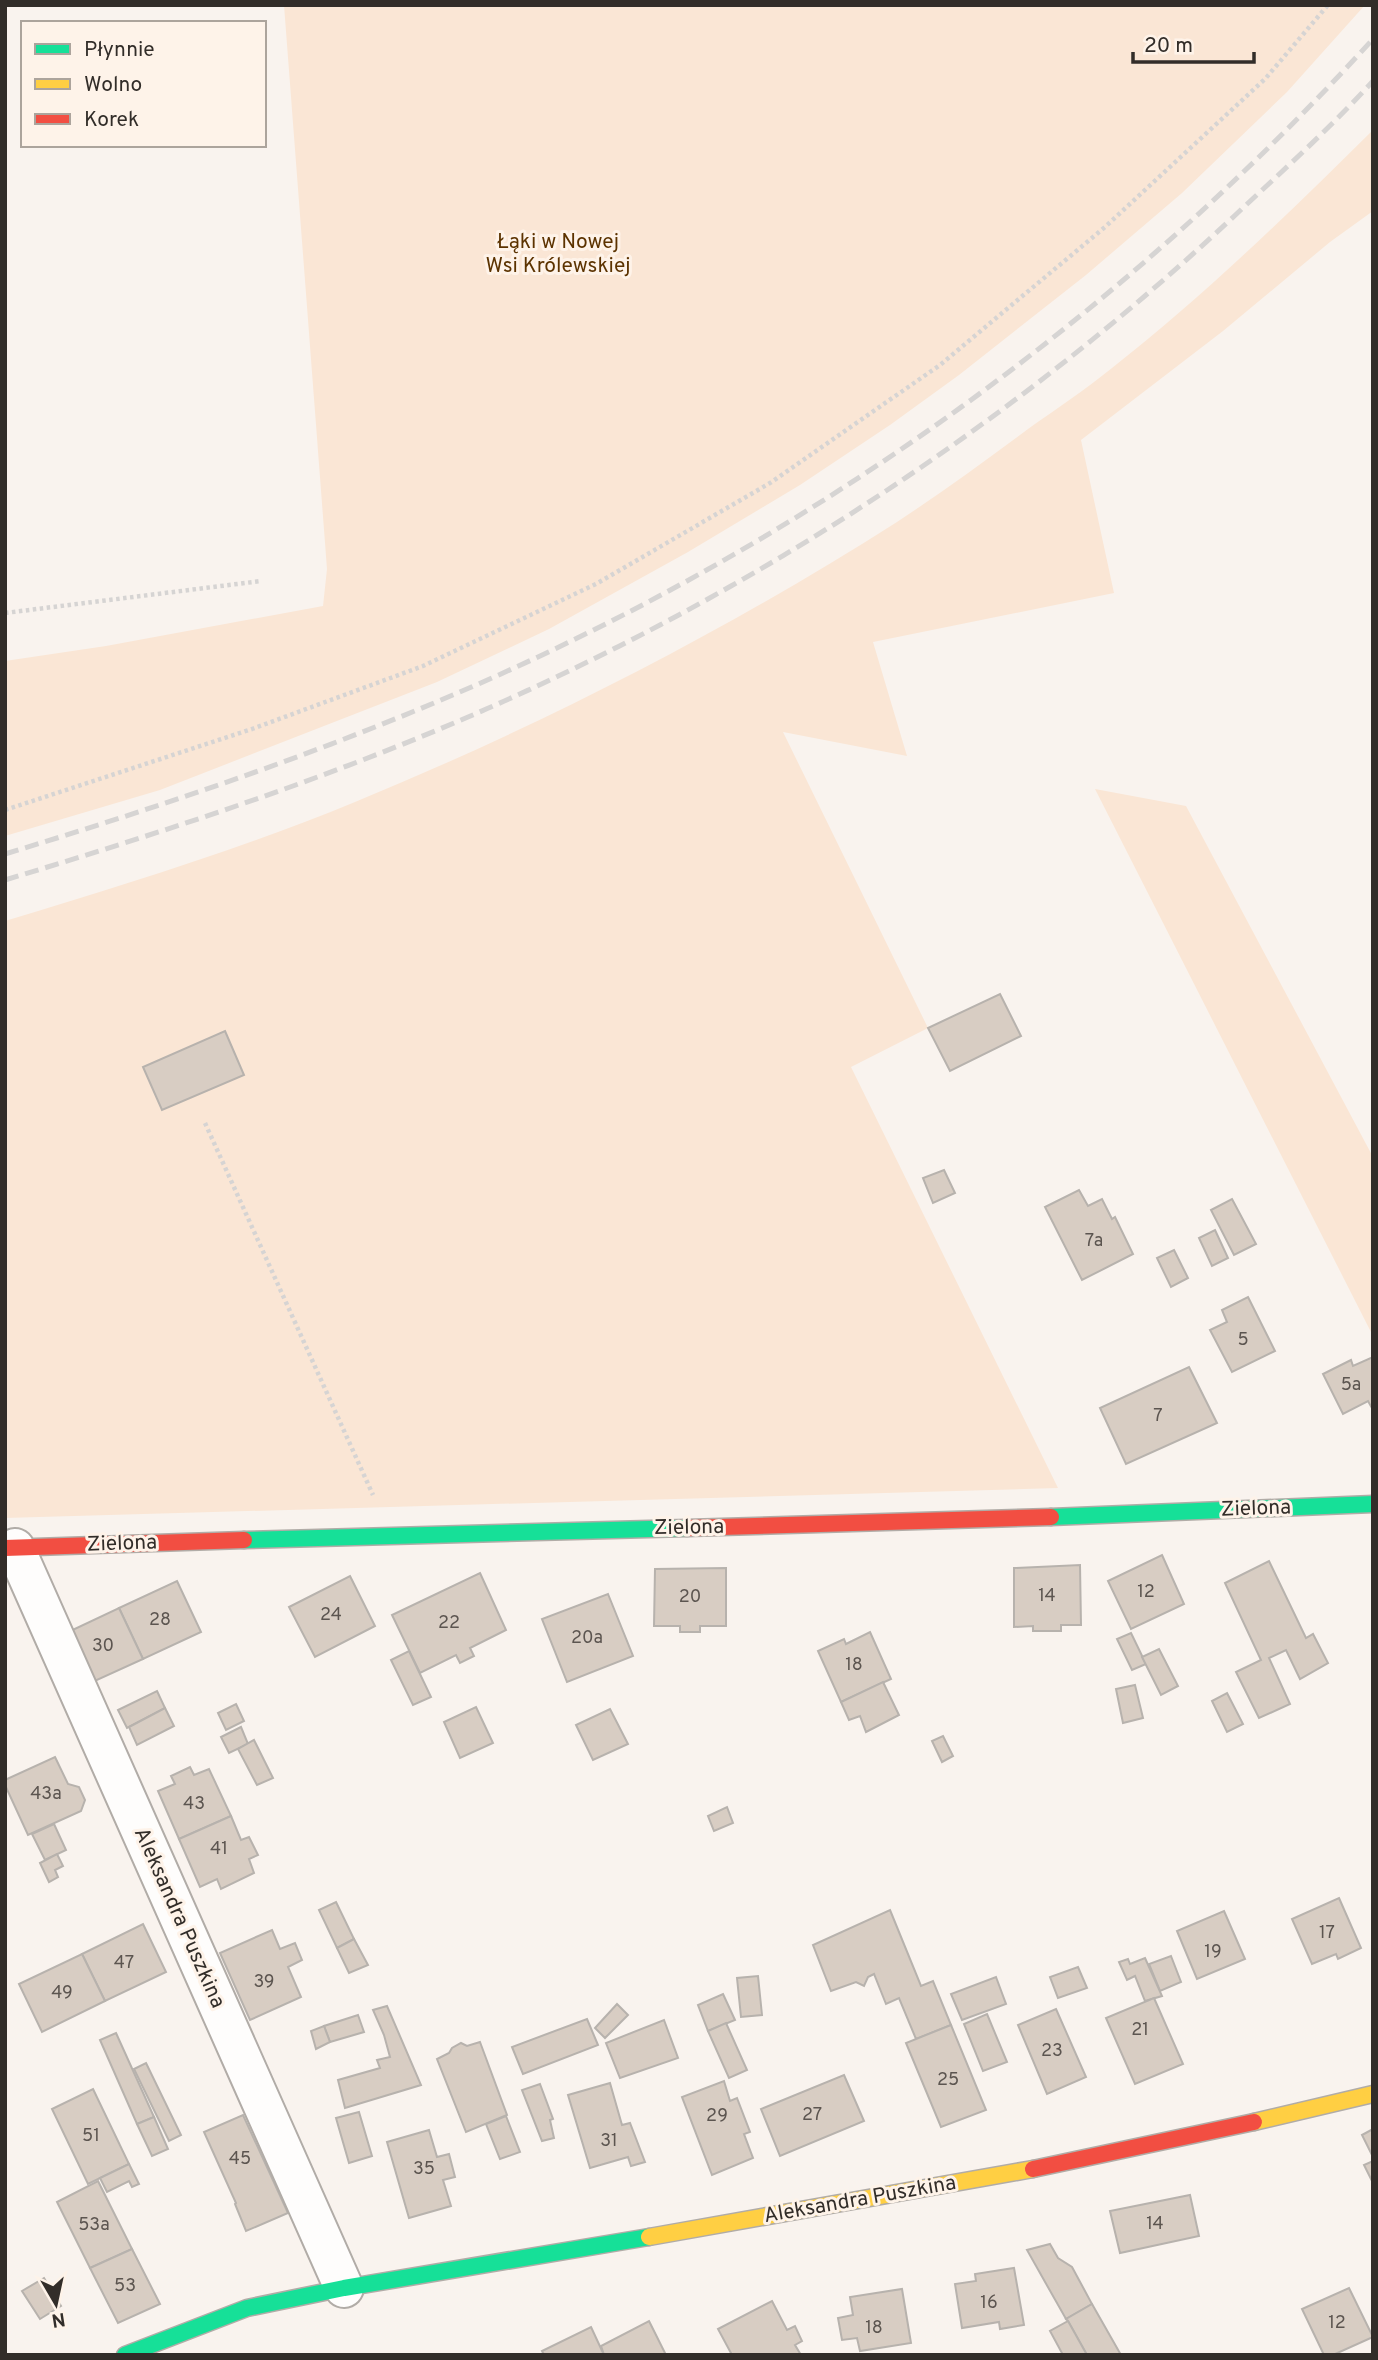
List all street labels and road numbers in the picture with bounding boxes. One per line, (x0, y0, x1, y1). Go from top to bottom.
street label: Zielona (1220, 1494, 1292, 1524)
street label: Zielona (654, 1514, 724, 1542)
street label: Zielona (86, 1529, 158, 1559)
street label: Aleksandra Puszkina (127, 1824, 231, 2012)
street label: Aleksandra Puszkina (762, 2170, 958, 2230)

